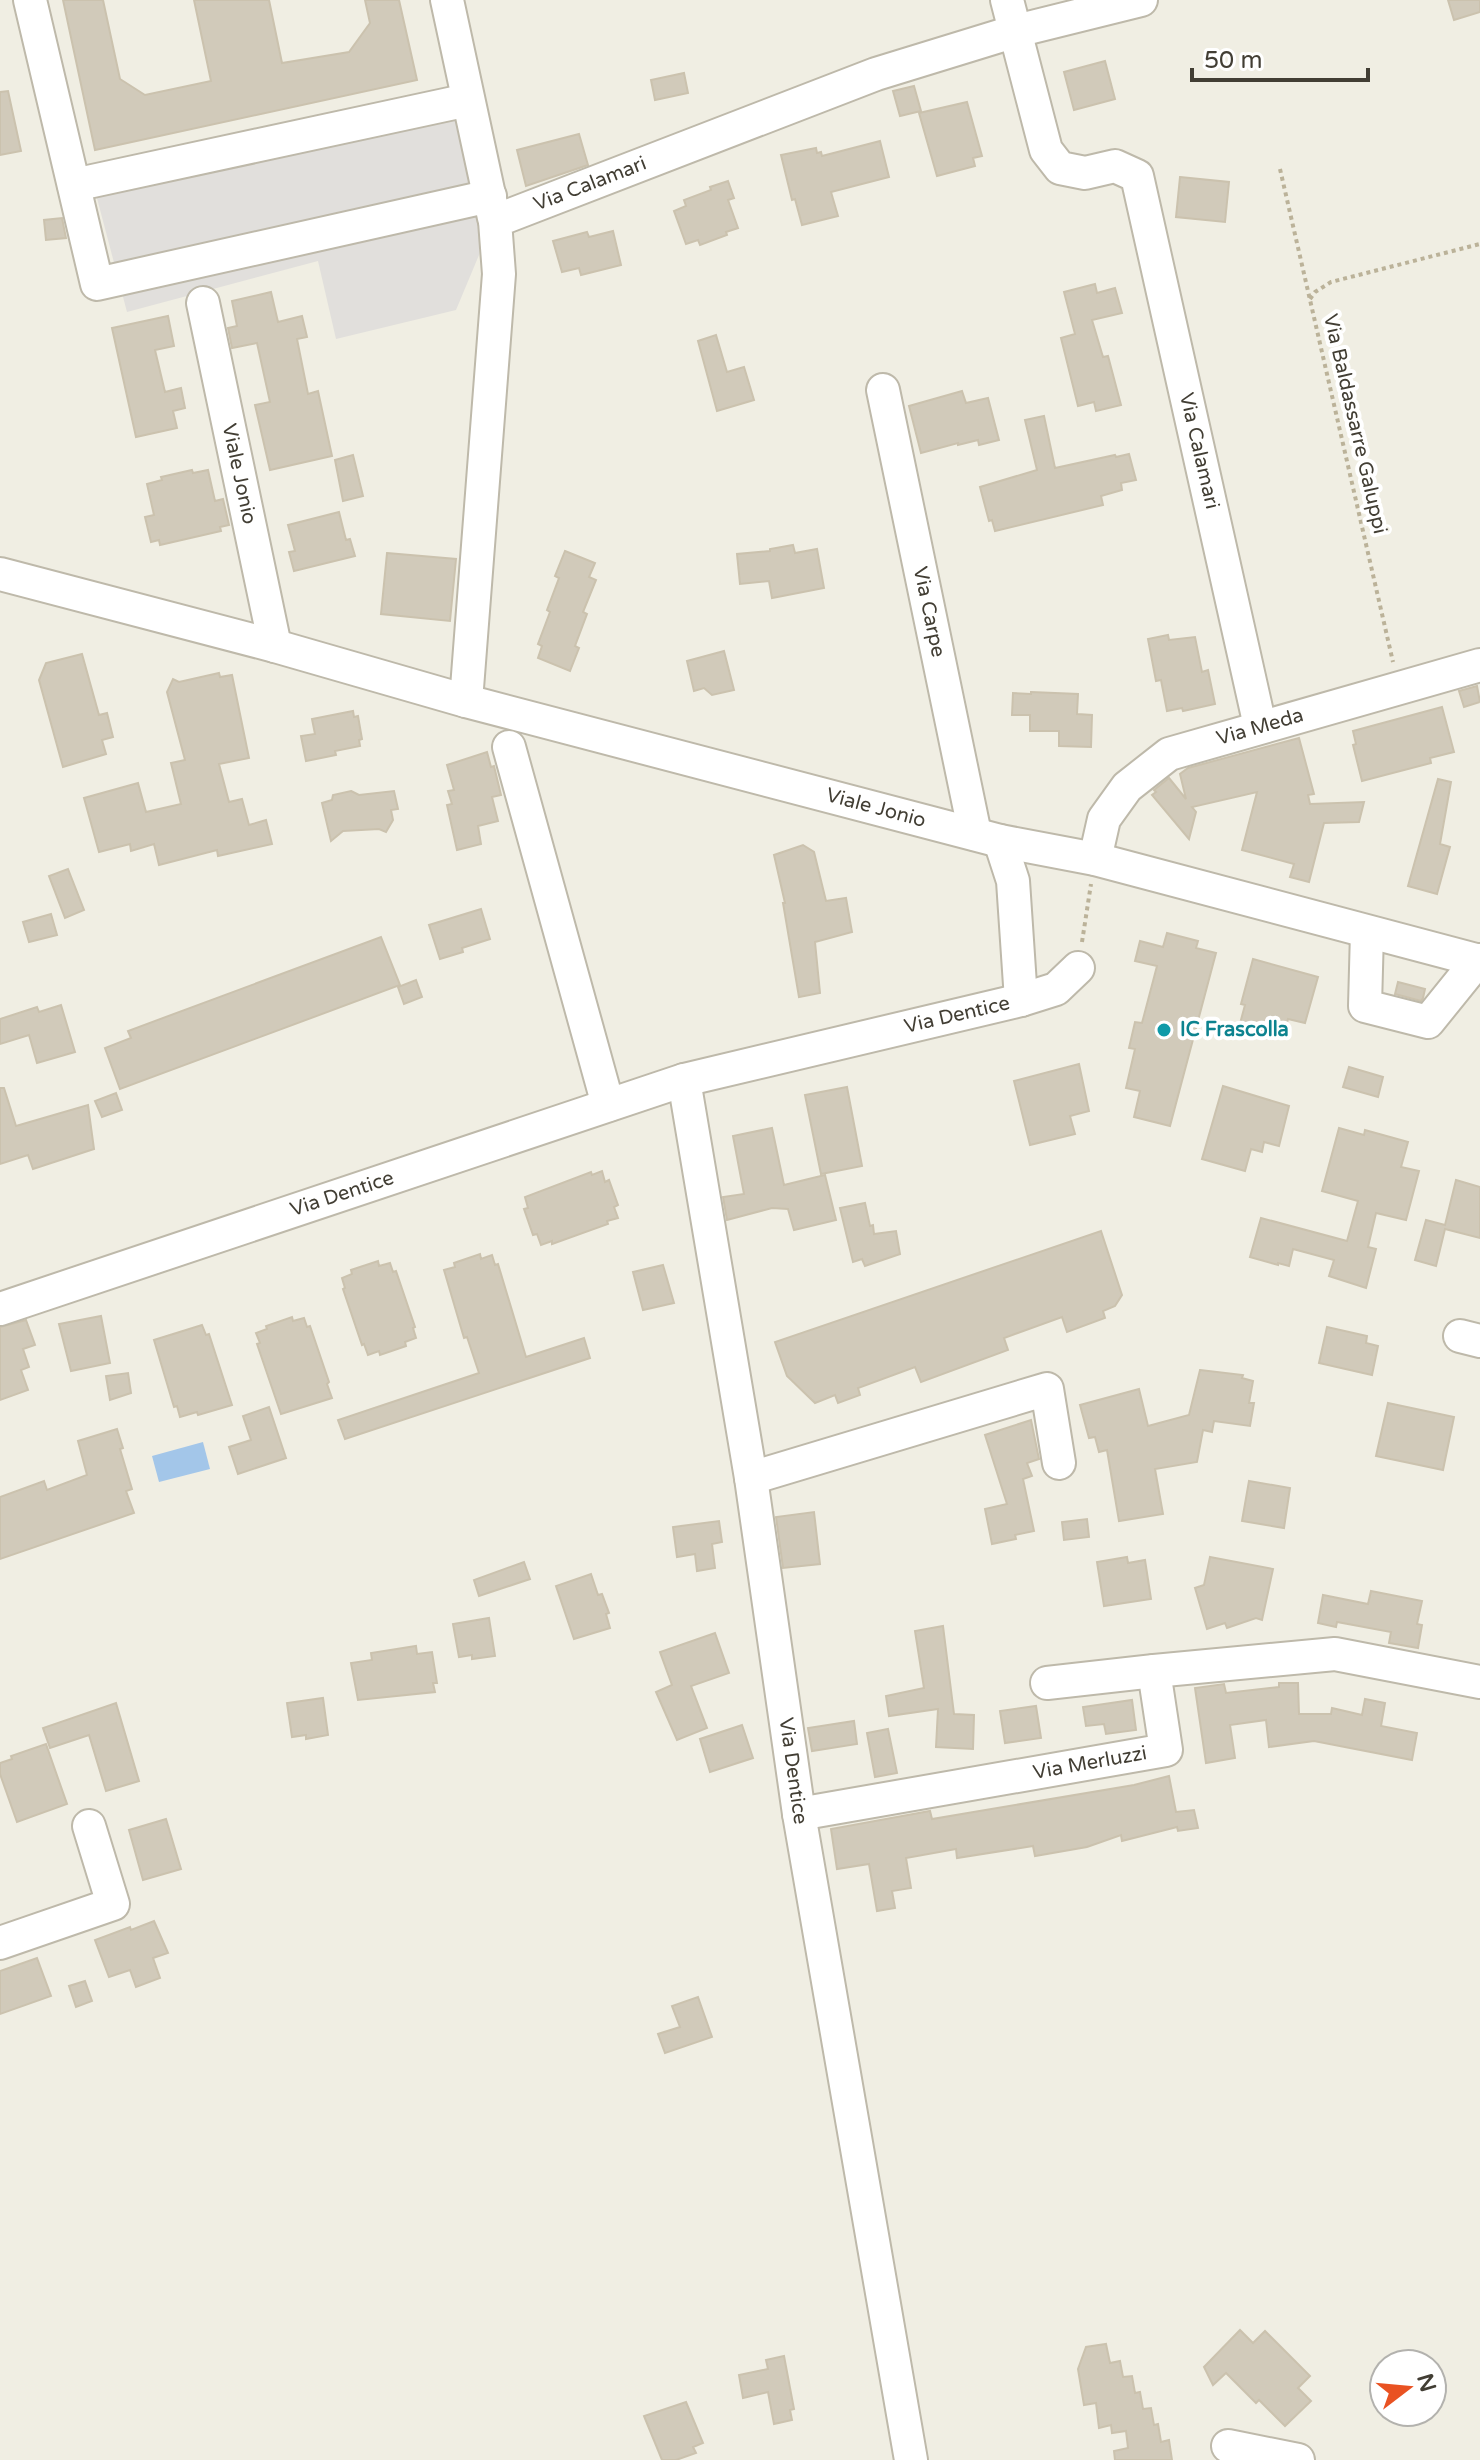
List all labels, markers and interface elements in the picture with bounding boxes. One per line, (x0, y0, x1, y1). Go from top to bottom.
scale bar (1192, 32, 1368, 82)
text: 50 m (1204, 46, 1262, 75)
street label: Via Calamari (530, 152, 650, 216)
street label: Via Baldassarre Galuppi (1318, 312, 1392, 536)
street label: Via Calamari (1174, 390, 1224, 512)
street label: Viale Jonio (217, 422, 261, 526)
street label: Via Carpe (908, 565, 950, 659)
street label: Via Meda (1214, 703, 1306, 751)
street label: Viale Jonio (824, 783, 928, 833)
street label: Via Dentice (902, 991, 1012, 1039)
place label: IC Frascolla (1180, 1018, 1289, 1042)
marker: IC Frascolla (1155, 1021, 1173, 1039)
street label: Via Dentice (287, 1166, 397, 1222)
street label: Via Dentice (774, 1716, 812, 1826)
street label: Via Merluzzi (1031, 1741, 1149, 1785)
north arrow (1368, 2348, 1448, 2428)
text: N (1411, 2371, 1441, 2395)

